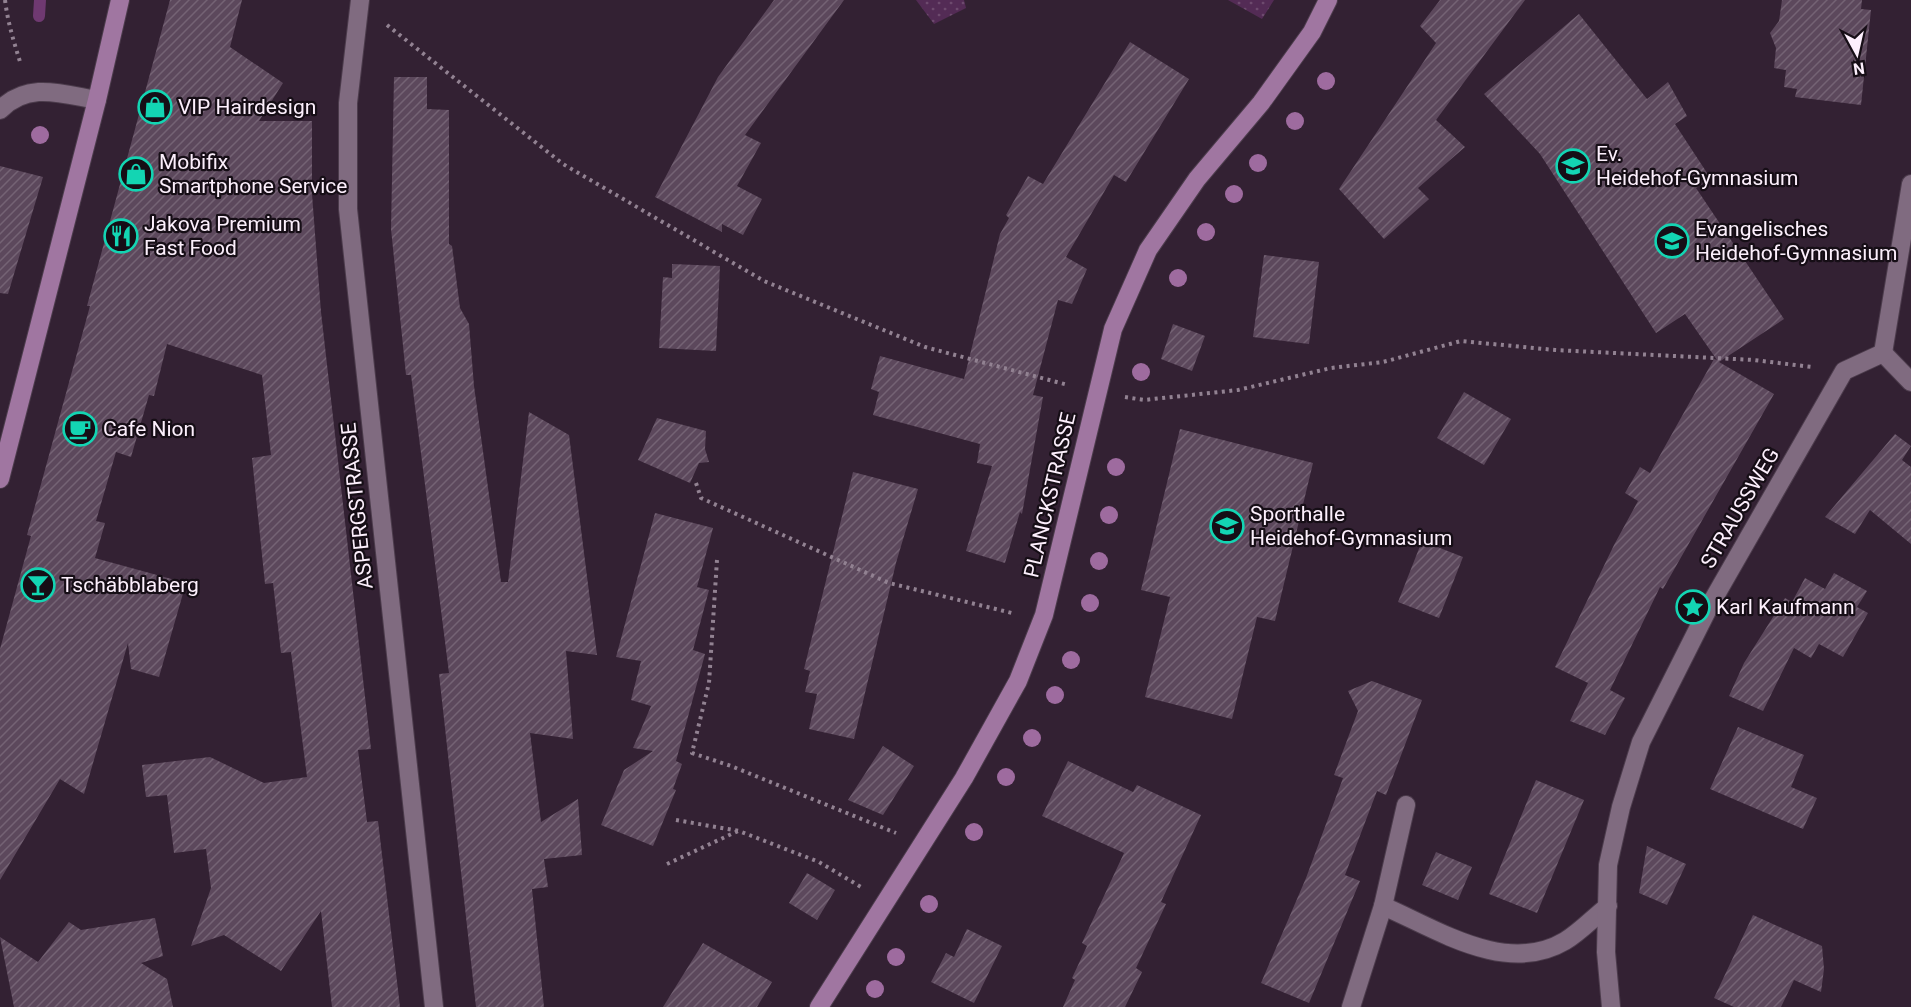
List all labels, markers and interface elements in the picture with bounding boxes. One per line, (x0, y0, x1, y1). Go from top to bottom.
north arrow (1827, 24, 1887, 84)
text: N (1852, 58, 1866, 79)
shop icon: VIP Hairdesign (137, 89, 173, 125)
place label: VIP Hairdesign (178, 95, 316, 119)
place label: Ev. Heidehof-Gymnasium (1596, 142, 1798, 190)
school or university icon: Ev. Heidehof-Gymnasium (1555, 148, 1591, 184)
place label: Mobifix Smartphone Service (159, 150, 347, 198)
shop icon: Mobifix Smartphone Service (118, 156, 154, 192)
place label: Jakova Premium Fast Food (144, 212, 301, 260)
place label: Evangelisches Heidehof-Gymnasium (1695, 217, 1897, 265)
restaurant icon: Jakova Premium Fast Food (103, 218, 139, 254)
school or university icon: Evangelisches Heidehof-Gymnasium (1654, 223, 1690, 259)
street label: PLANCKSTRASSE (1019, 410, 1081, 580)
cafe icon: Cafe Nion (62, 411, 98, 447)
place label: Cafe Nion (103, 417, 195, 441)
street label: ASPERGSTRASSE (336, 422, 378, 590)
street label: STRAUSSWEG (1696, 444, 1784, 572)
place label: Sporthalle Heidehof-Gymnasium (1250, 502, 1452, 550)
school or university icon: Sporthalle Heidehof-Gymnasium (1209, 508, 1245, 544)
bar icon: Tschäbblaberg (20, 567, 56, 603)
place label: Tschäbblaberg (61, 573, 199, 597)
place icon: Karl Kaufmann (1675, 589, 1711, 625)
place label: Karl Kaufmann (1716, 595, 1855, 619)

